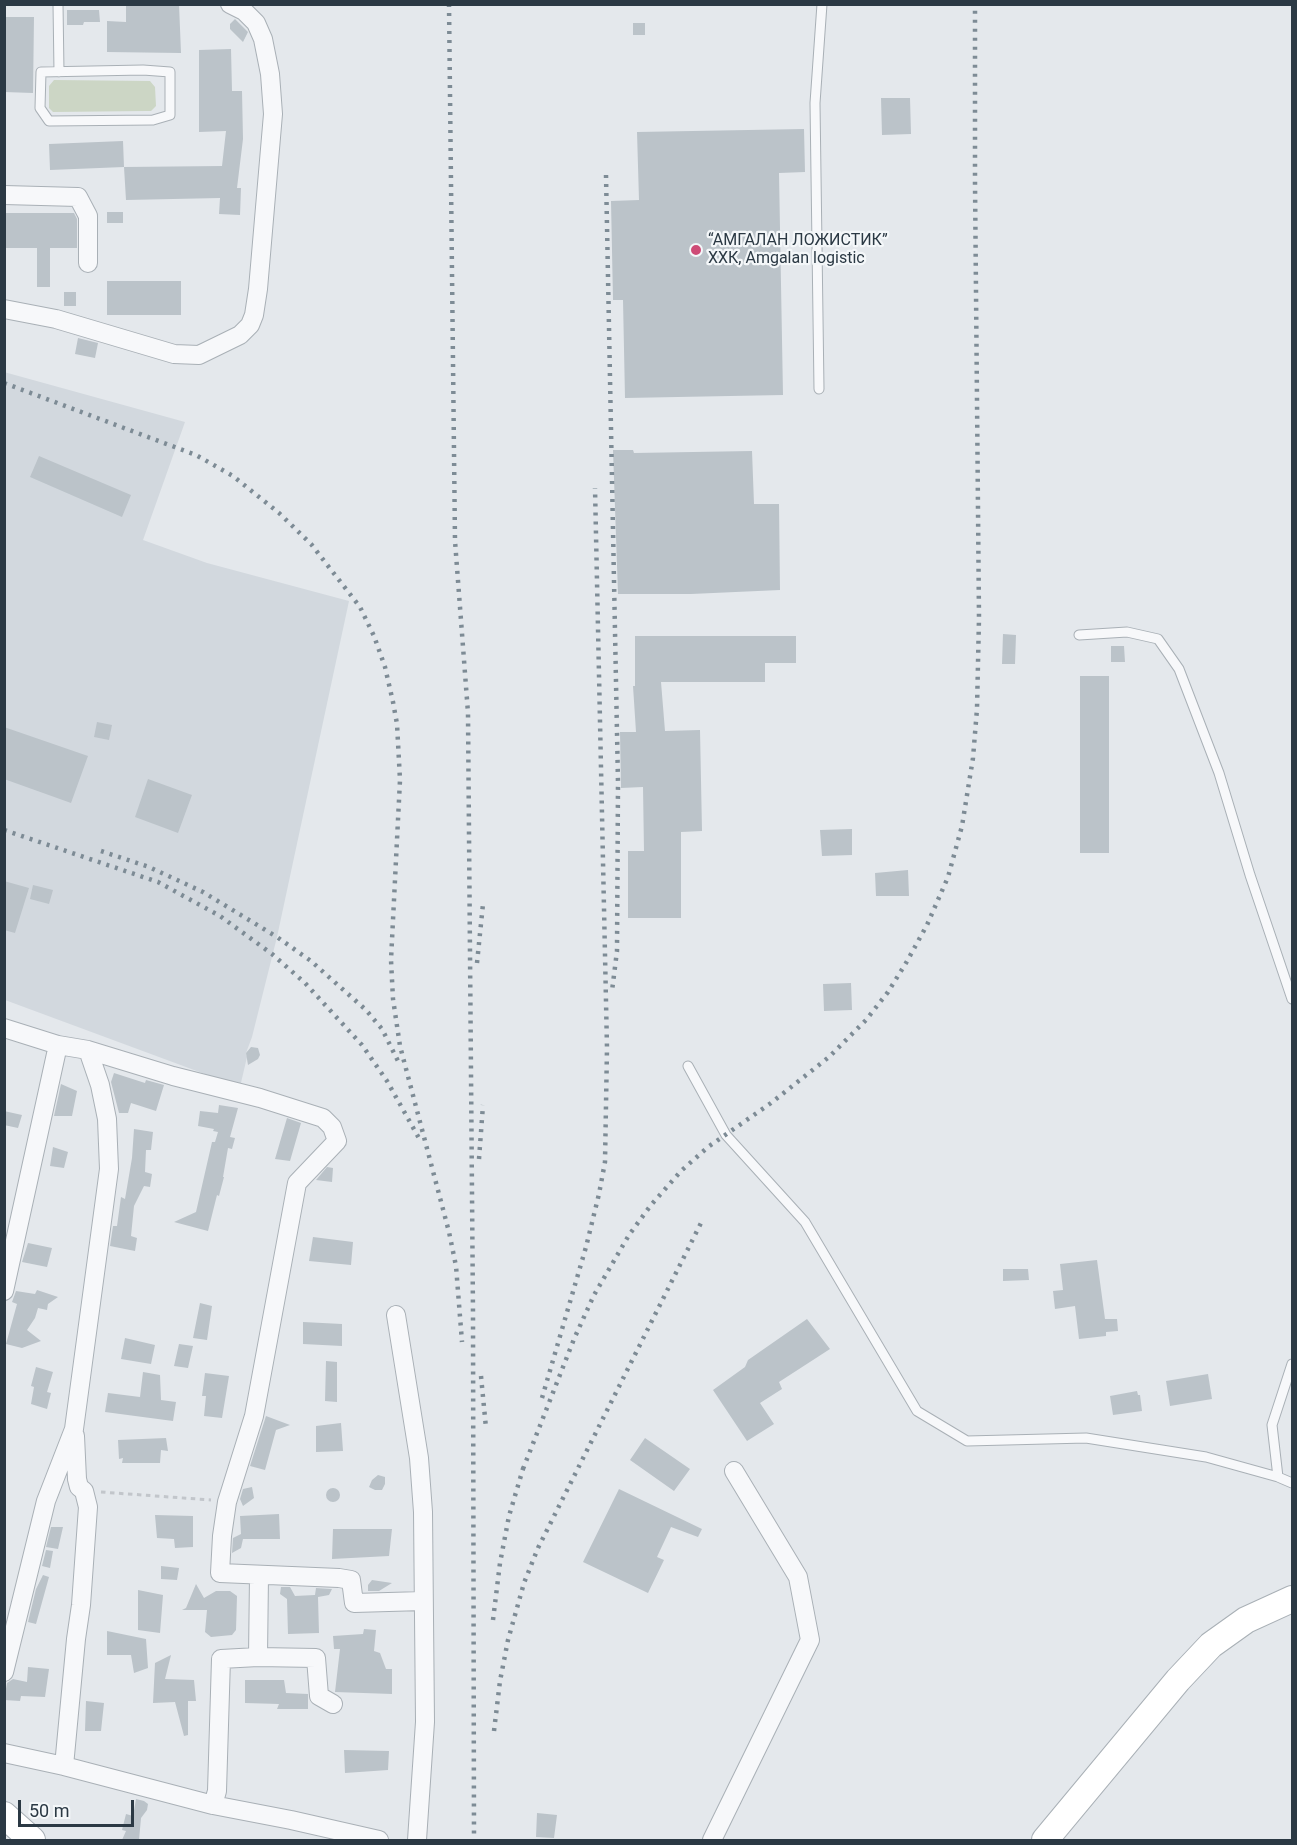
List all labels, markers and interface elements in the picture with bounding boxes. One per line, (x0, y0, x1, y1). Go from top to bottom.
place label: “АМГАЛАН ЛОЖИСТИК” ХХК, Amgalan logistic (708, 231, 888, 269)
marker: “АМГАЛАН ЛОЖИСТИК” ХХК, Amgalan logistic (689, 243, 703, 257)
scale bar (21, 1788, 136, 1826)
text: 50 m (29, 1800, 69, 1821)

